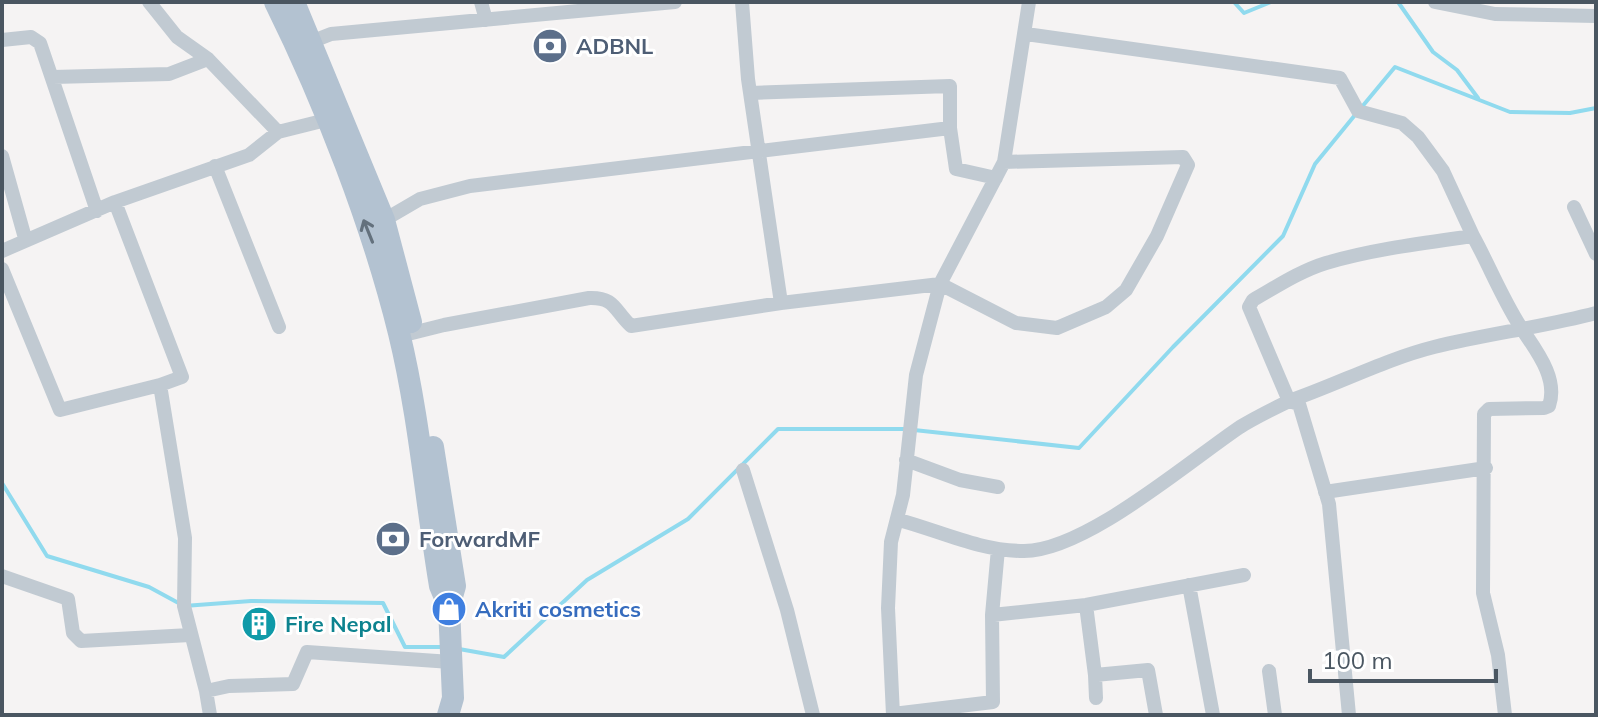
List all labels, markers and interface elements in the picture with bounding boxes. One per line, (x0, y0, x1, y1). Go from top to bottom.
bank icon: ADBNL (531, 27, 569, 65)
place label: ADBNL (576, 32, 653, 60)
one-way arrow (360, 219, 374, 244)
bank icon: ForwardMF (374, 520, 412, 558)
place label: ForwardMF (419, 525, 540, 553)
shop icon: Akriti cosmetics (430, 590, 468, 628)
place label: Akriti cosmetics (475, 595, 641, 623)
building icon: Fire Nepal (240, 605, 278, 643)
place label: Fire Nepal (285, 610, 392, 638)
scale bar (1310, 633, 1496, 683)
text: 100 m (1322, 645, 1393, 675)

